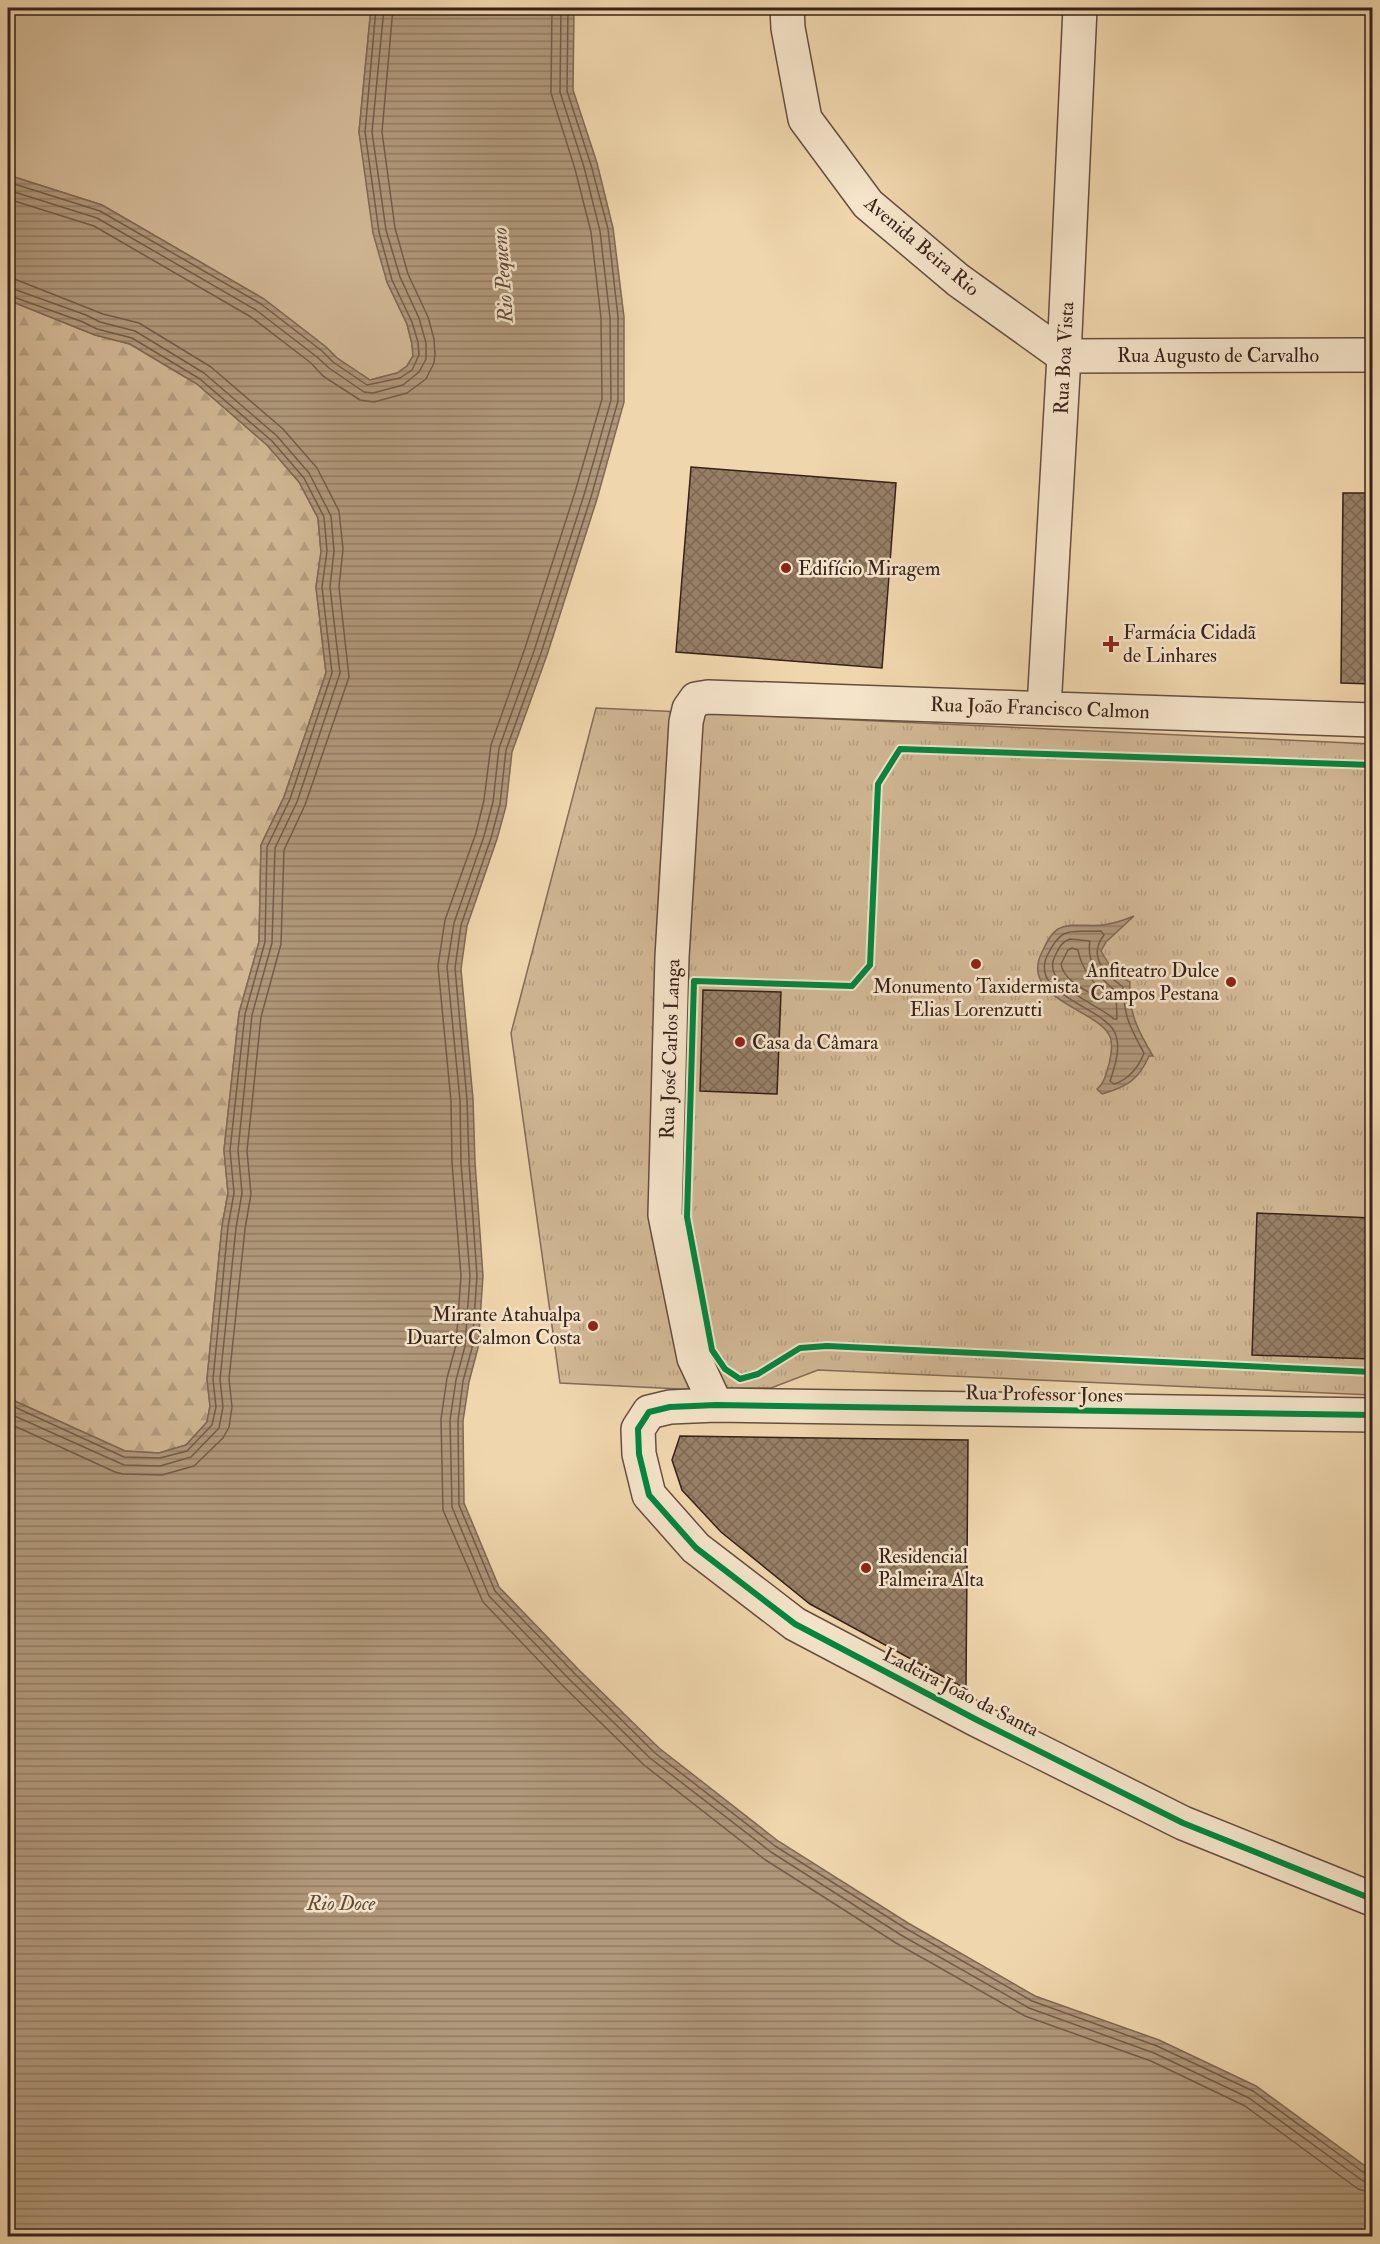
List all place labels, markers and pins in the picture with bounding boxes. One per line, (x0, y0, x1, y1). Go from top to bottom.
place label: Edifício Miragem (798, 556, 941, 581)
marker: Edifício Miragem (779, 561, 793, 575)
place label: Farmácia Cidadã de Linhares (1123, 620, 1257, 668)
marker: Farmácia Cidadã de Linhares (1104, 637, 1118, 651)
marker: Monumento Taxidermista Elias Lorenzutti (969, 957, 983, 971)
place label: Anfiteatro Dulce Campos Pestana (1085, 958, 1220, 1007)
place label: Monumento Taxidermista Elias Lorenzutti (873, 974, 1080, 1022)
marker: Anfiteatro Dulce Campos Pestana (1224, 975, 1238, 989)
place label: Casa da Câmara (752, 1030, 879, 1055)
marker: Casa da Câmara (733, 1035, 747, 1049)
place label: Mirante Atahualpa Duarte Calmon Costa (406, 1302, 582, 1350)
marker: Mirante Atahualpa Duarte Calmon Costa (586, 1319, 600, 1333)
place label: Residencial Palmeira Alta (878, 1544, 985, 1592)
marker: Residencial Palmeira Alta (859, 1561, 873, 1575)

